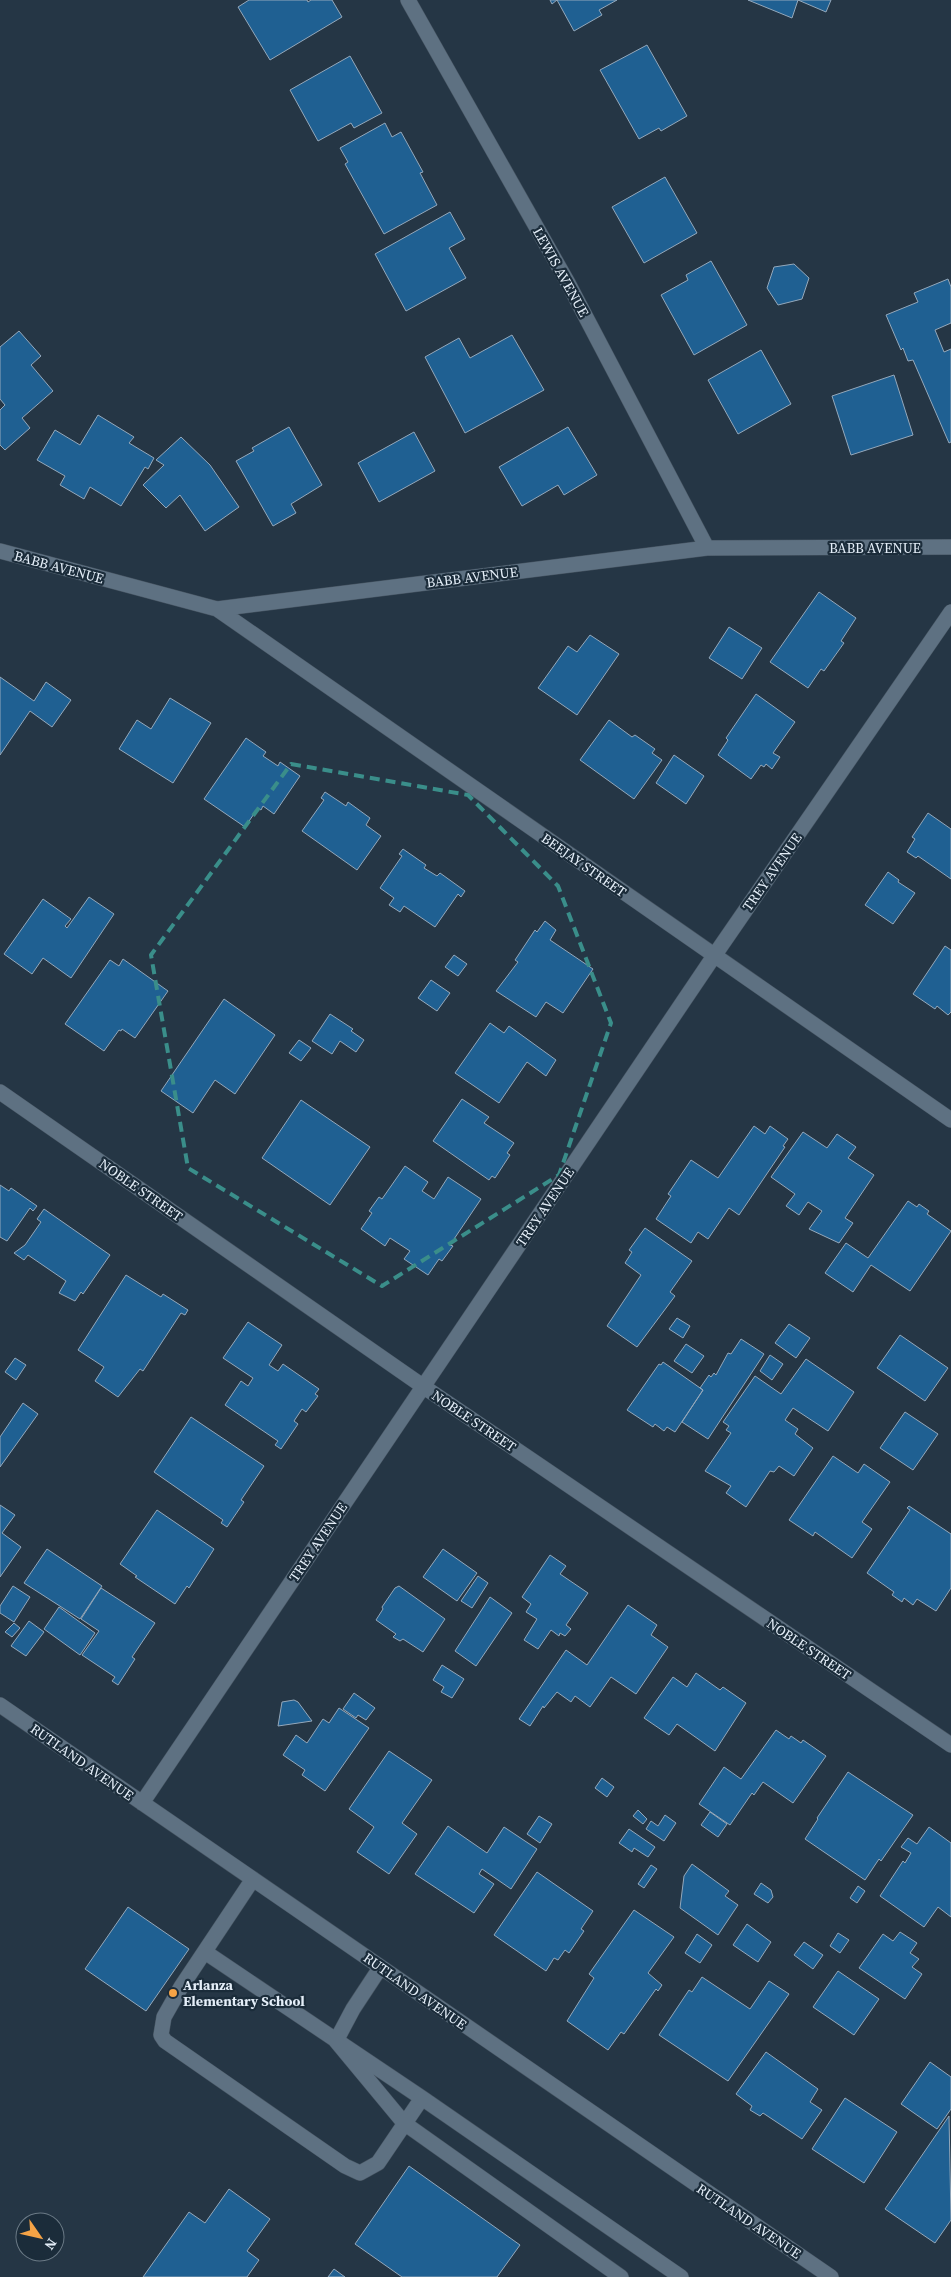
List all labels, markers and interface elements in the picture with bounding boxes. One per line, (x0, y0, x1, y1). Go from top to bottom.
street label: LEWIS AVENUE (528, 224, 594, 320)
street label: BABB AVENUE (829, 538, 921, 558)
street label: BABB AVENUE (12, 545, 106, 589)
street label: BABB AVENUE (425, 561, 519, 593)
street label: BEEJAY STREET (537, 828, 631, 902)
street label: TREY AVENUE (738, 829, 806, 915)
street label: NOBLE STREET (95, 1154, 187, 1227)
street label: TREY AVENUE (511, 1163, 579, 1251)
street label: NOBLE STREET (428, 1385, 521, 1457)
street label: TREY AVENUE (284, 1498, 352, 1586)
street label: NOBLE STREET (763, 1613, 856, 1685)
street label: RUTLAND AVENUE (26, 1719, 138, 1805)
street label: RUTLAND AVENUE (359, 1948, 471, 2034)
place label: Arlanza Elementary School (183, 1975, 305, 2011)
marker: Arlanza Elementary School (167, 1987, 179, 1999)
street label: RUTLAND AVENUE (693, 2179, 805, 2263)
north arrow (15, 2212, 65, 2262)
text: N (40, 2234, 62, 2254)

